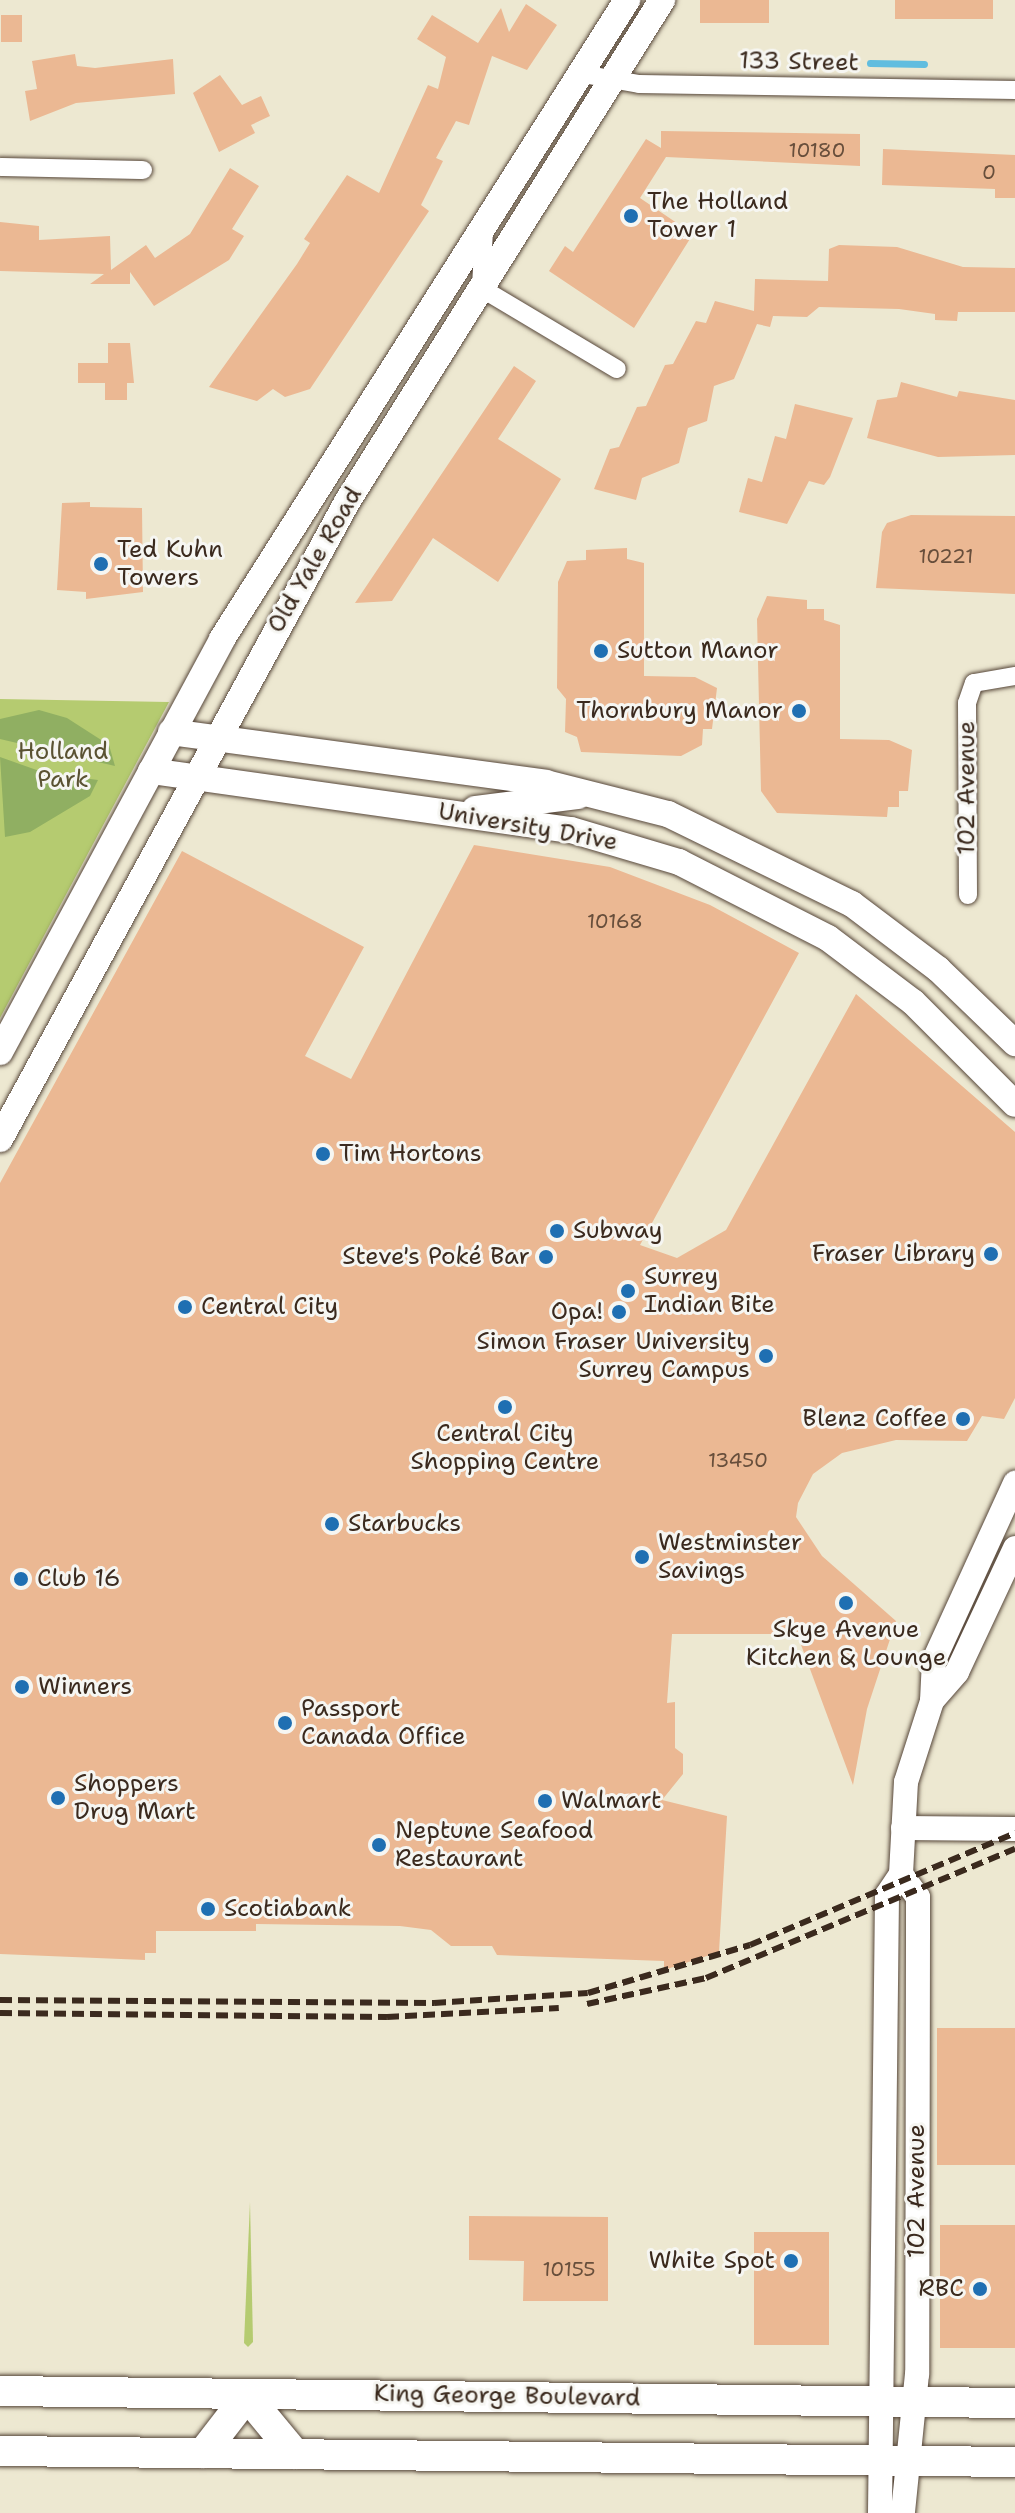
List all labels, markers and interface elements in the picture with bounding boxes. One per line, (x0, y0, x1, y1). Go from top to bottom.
street label: 133 Street (739, 47, 859, 77)
house number: 10180 (789, 138, 845, 162)
house number: 0 (982, 160, 996, 184)
place label: The Holland Tower 1 (647, 188, 788, 244)
marker: The Holland Tower 1 (622, 207, 640, 225)
street label: Old Yale Road (262, 482, 368, 638)
place label: Ted Kuhn Towers (117, 536, 223, 592)
house number: 10221 (919, 544, 973, 568)
marker: Ted Kuhn Towers (92, 555, 110, 573)
place label: Sutton Manor (617, 637, 779, 665)
marker: Sutton Manor (592, 642, 610, 660)
place label: Thornbury Manor (576, 697, 783, 725)
marker: Thornbury Manor (790, 702, 808, 720)
street label: 102 Avenue (953, 721, 981, 855)
park label: Holland Park (18, 738, 108, 794)
street label: University Drive (436, 797, 620, 857)
house number: 10168 (587, 909, 643, 933)
place label: Tim Hortons (339, 1140, 482, 1168)
marker: Tim Hortons (314, 1145, 332, 1163)
place label: Subway (573, 1217, 662, 1245)
marker: Subway (548, 1222, 566, 1240)
place label: Fraser Library (812, 1240, 975, 1268)
place label: Steve's Poké Bar (342, 1243, 530, 1271)
marker: Fraser Library (982, 1245, 1000, 1263)
marker: Steve's Poké Bar (537, 1248, 555, 1266)
place label: Surrey Indian Bite (644, 1263, 775, 1319)
marker: Surrey Indian Bite (619, 1282, 637, 1300)
place label: Central City (201, 1293, 338, 1321)
marker: Central City (176, 1298, 194, 1316)
place label: Opa! (551, 1298, 603, 1326)
marker: Opa! (610, 1303, 628, 1321)
place label: Simon Fraser University Surrey Campus (477, 1328, 750, 1384)
marker: Simon Fraser University Surrey Campus (757, 1347, 775, 1365)
marker: Central City Shopping Centre (496, 1398, 514, 1416)
place label: Blenz Coffee (802, 1405, 947, 1433)
marker: Blenz Coffee (954, 1410, 972, 1428)
place label: Central City Shopping Centre (411, 1420, 599, 1476)
house number: 13450 (708, 1448, 768, 1472)
place label: Starbucks (348, 1510, 461, 1538)
marker: Starbucks (323, 1515, 341, 1533)
place label: Westminster Savings (658, 1529, 802, 1585)
marker: Westminster Savings (633, 1548, 651, 1566)
place label: Club 16 (37, 1565, 121, 1593)
marker: Club 16 (12, 1570, 30, 1588)
marker: Skye Avenue Kitchen & Lounge (837, 1594, 855, 1612)
place label: Skye Avenue Kitchen & Lounge (746, 1616, 946, 1672)
place label: Winners (38, 1673, 132, 1701)
marker: Winners (13, 1678, 31, 1696)
place label: Passport Canada Office (301, 1695, 466, 1751)
marker: Passport Canada Office (276, 1714, 294, 1732)
place label: Shoppers Drug Mart (74, 1770, 196, 1826)
place label: Walmart (561, 1787, 661, 1815)
marker: Shoppers Drug Mart (49, 1789, 67, 1807)
marker: Walmart (536, 1792, 554, 1810)
place label: Neptune Seafood Restaurant (395, 1817, 593, 1873)
marker: Neptune Seafood Restaurant (370, 1836, 388, 1854)
place label: Scotiabank (224, 1895, 352, 1923)
marker: Scotiabank (199, 1900, 217, 1918)
street label: 102 Avenue (903, 2124, 931, 2258)
place label: White Spot (648, 2247, 775, 2275)
marker: White Spot (782, 2252, 800, 2270)
house number: 10155 (542, 2257, 596, 2281)
place label: RBC (918, 2275, 964, 2303)
marker: RBC (971, 2280, 989, 2298)
street label: King George Boulevard (373, 2379, 641, 2413)

